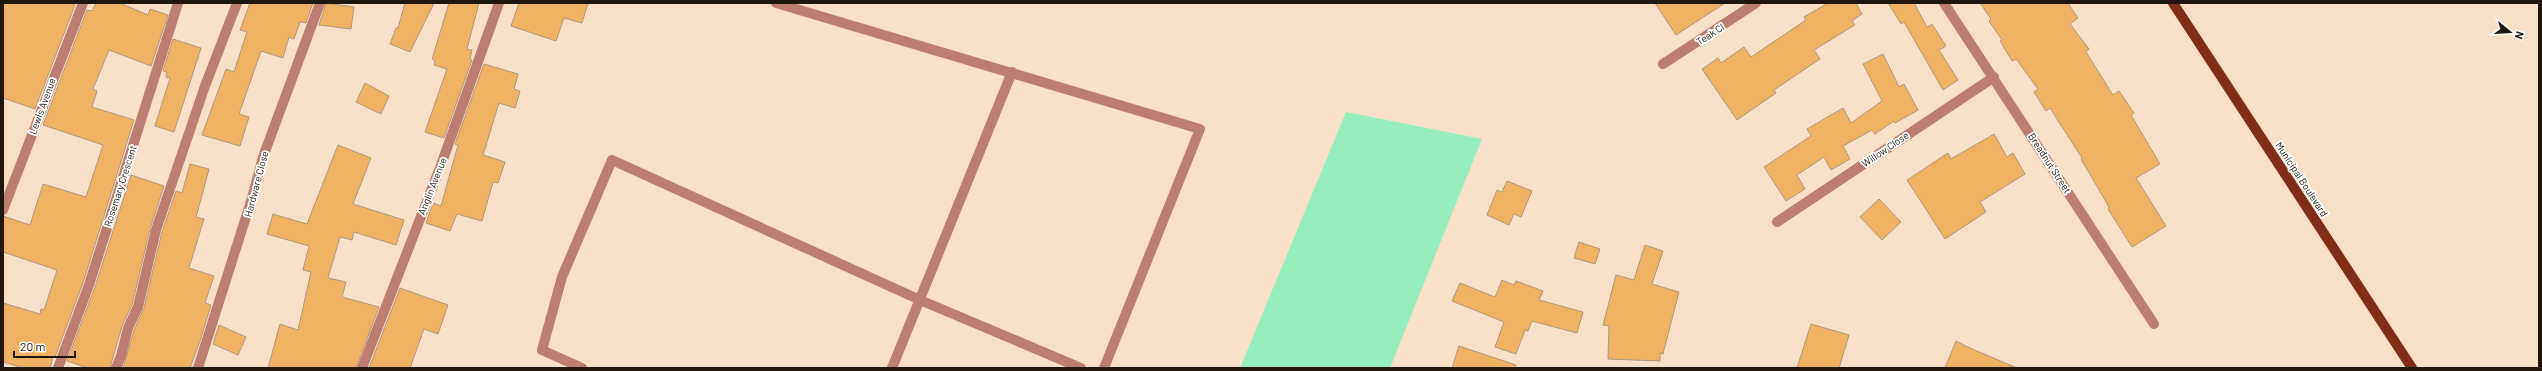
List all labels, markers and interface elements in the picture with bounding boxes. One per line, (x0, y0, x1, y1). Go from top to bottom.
north arrow (2490, 12, 2530, 52)
street label: Teak Cl (1694, 21, 1726, 47)
text: N (2513, 30, 2527, 41)
street label: Lewis Avenue (26, 76, 58, 136)
street label: Willow Close (1859, 129, 1911, 169)
street label: Breadnut Street (2026, 131, 2074, 196)
street label: Municipal Boulevard (2273, 139, 2331, 219)
street label: Rosemary Crescent (101, 143, 139, 228)
street label: Hardware Close (241, 150, 271, 218)
street label: Anglin Avenue (415, 156, 449, 216)
scale bar (14, 333, 75, 359)
text: 20 m (20, 339, 46, 353)

